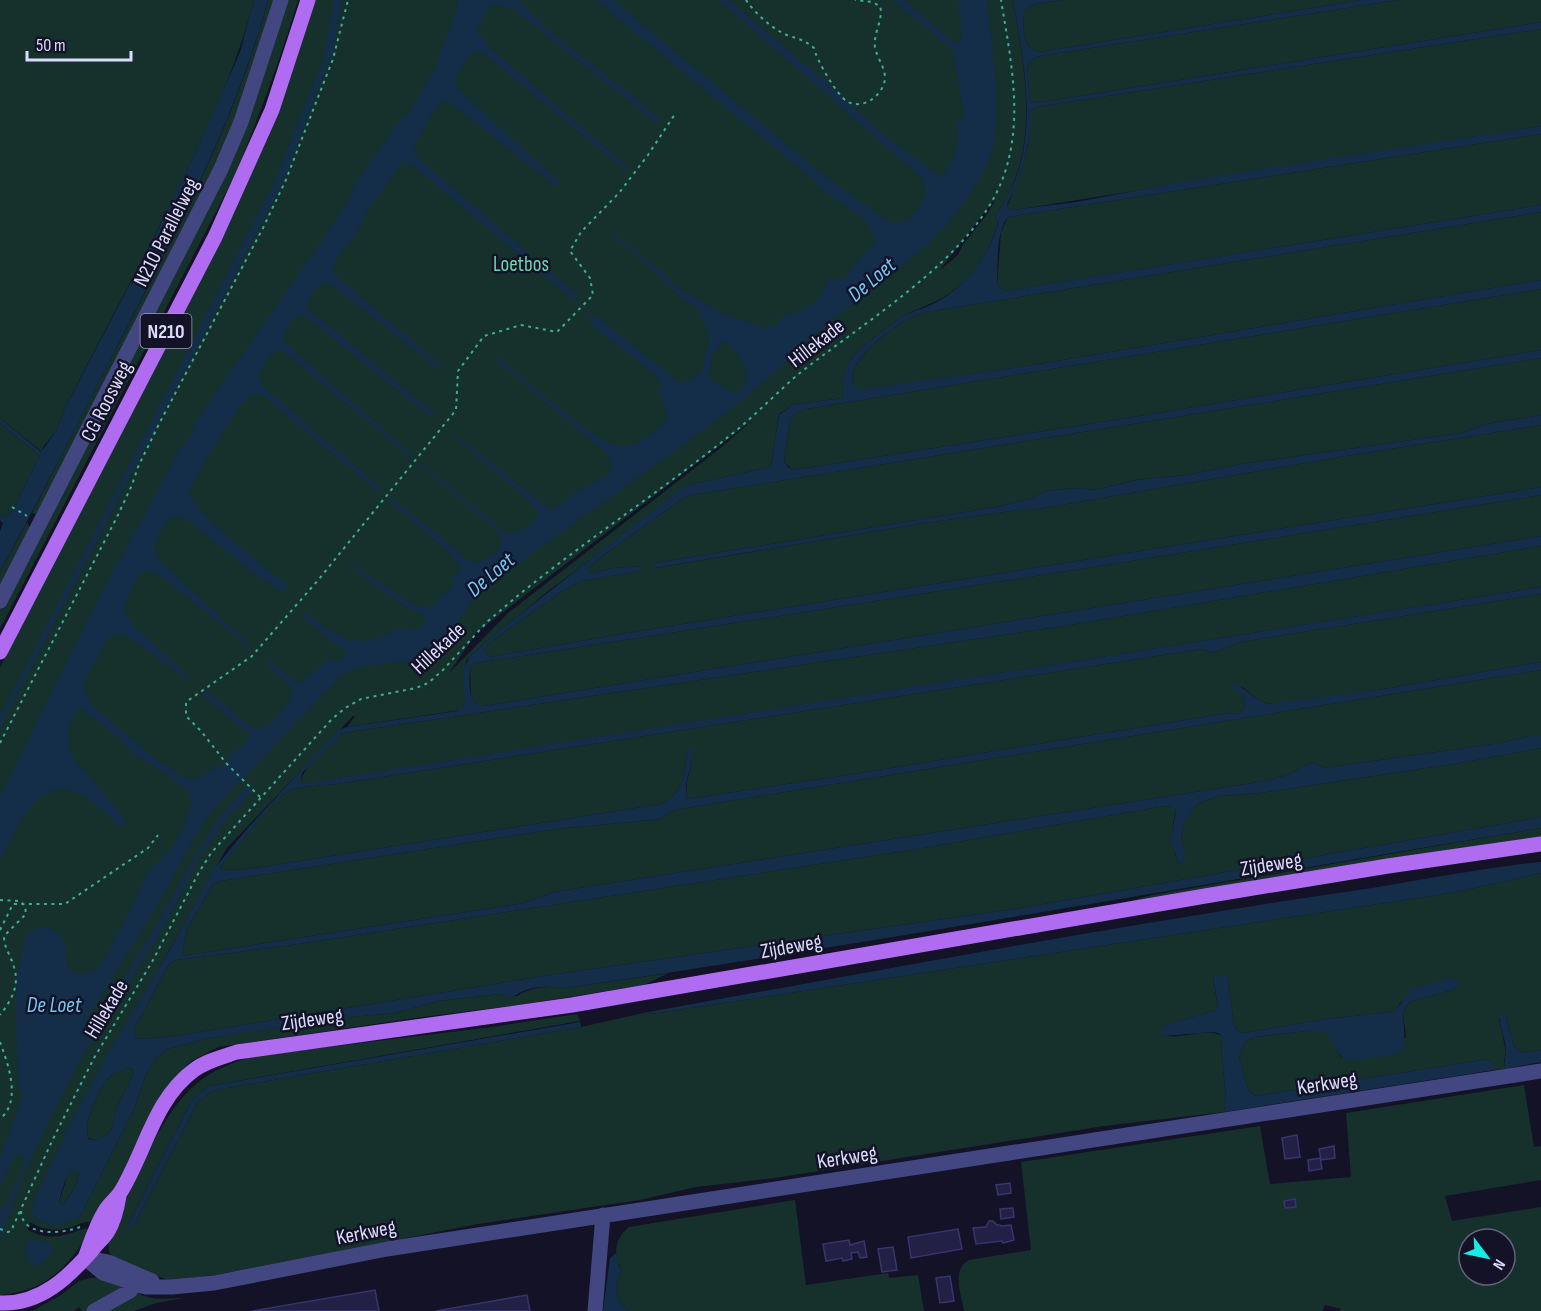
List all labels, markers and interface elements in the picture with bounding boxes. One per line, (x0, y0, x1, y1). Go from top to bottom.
scale bar (27, 24, 130, 62)
text: 50 m (36, 35, 66, 56)
street label: N210 Parallelweg (128, 174, 205, 291)
water label: De Loet (842, 251, 903, 308)
park label: Loetbos (493, 252, 549, 277)
road number: N210 (140, 314, 192, 348)
street label: Hillekade (783, 314, 849, 373)
street label: CG Roosweg (76, 357, 137, 446)
water label: De Loet (461, 546, 522, 603)
street label: Hillekade (406, 617, 470, 679)
street label: Zijdeweg (1238, 847, 1304, 882)
street label: Zijdeweg (758, 929, 824, 964)
street label: Hillekade (79, 975, 134, 1043)
water label: De Loet (27, 992, 83, 1019)
street label: Zijdeweg (280, 1003, 345, 1036)
street label: Kerkweg (1295, 1066, 1359, 1101)
street label: Kerkweg (815, 1140, 879, 1175)
street label: Kerkweg (334, 1214, 398, 1251)
north arrow (1457, 1227, 1517, 1287)
text: N (1488, 1255, 1509, 1273)

